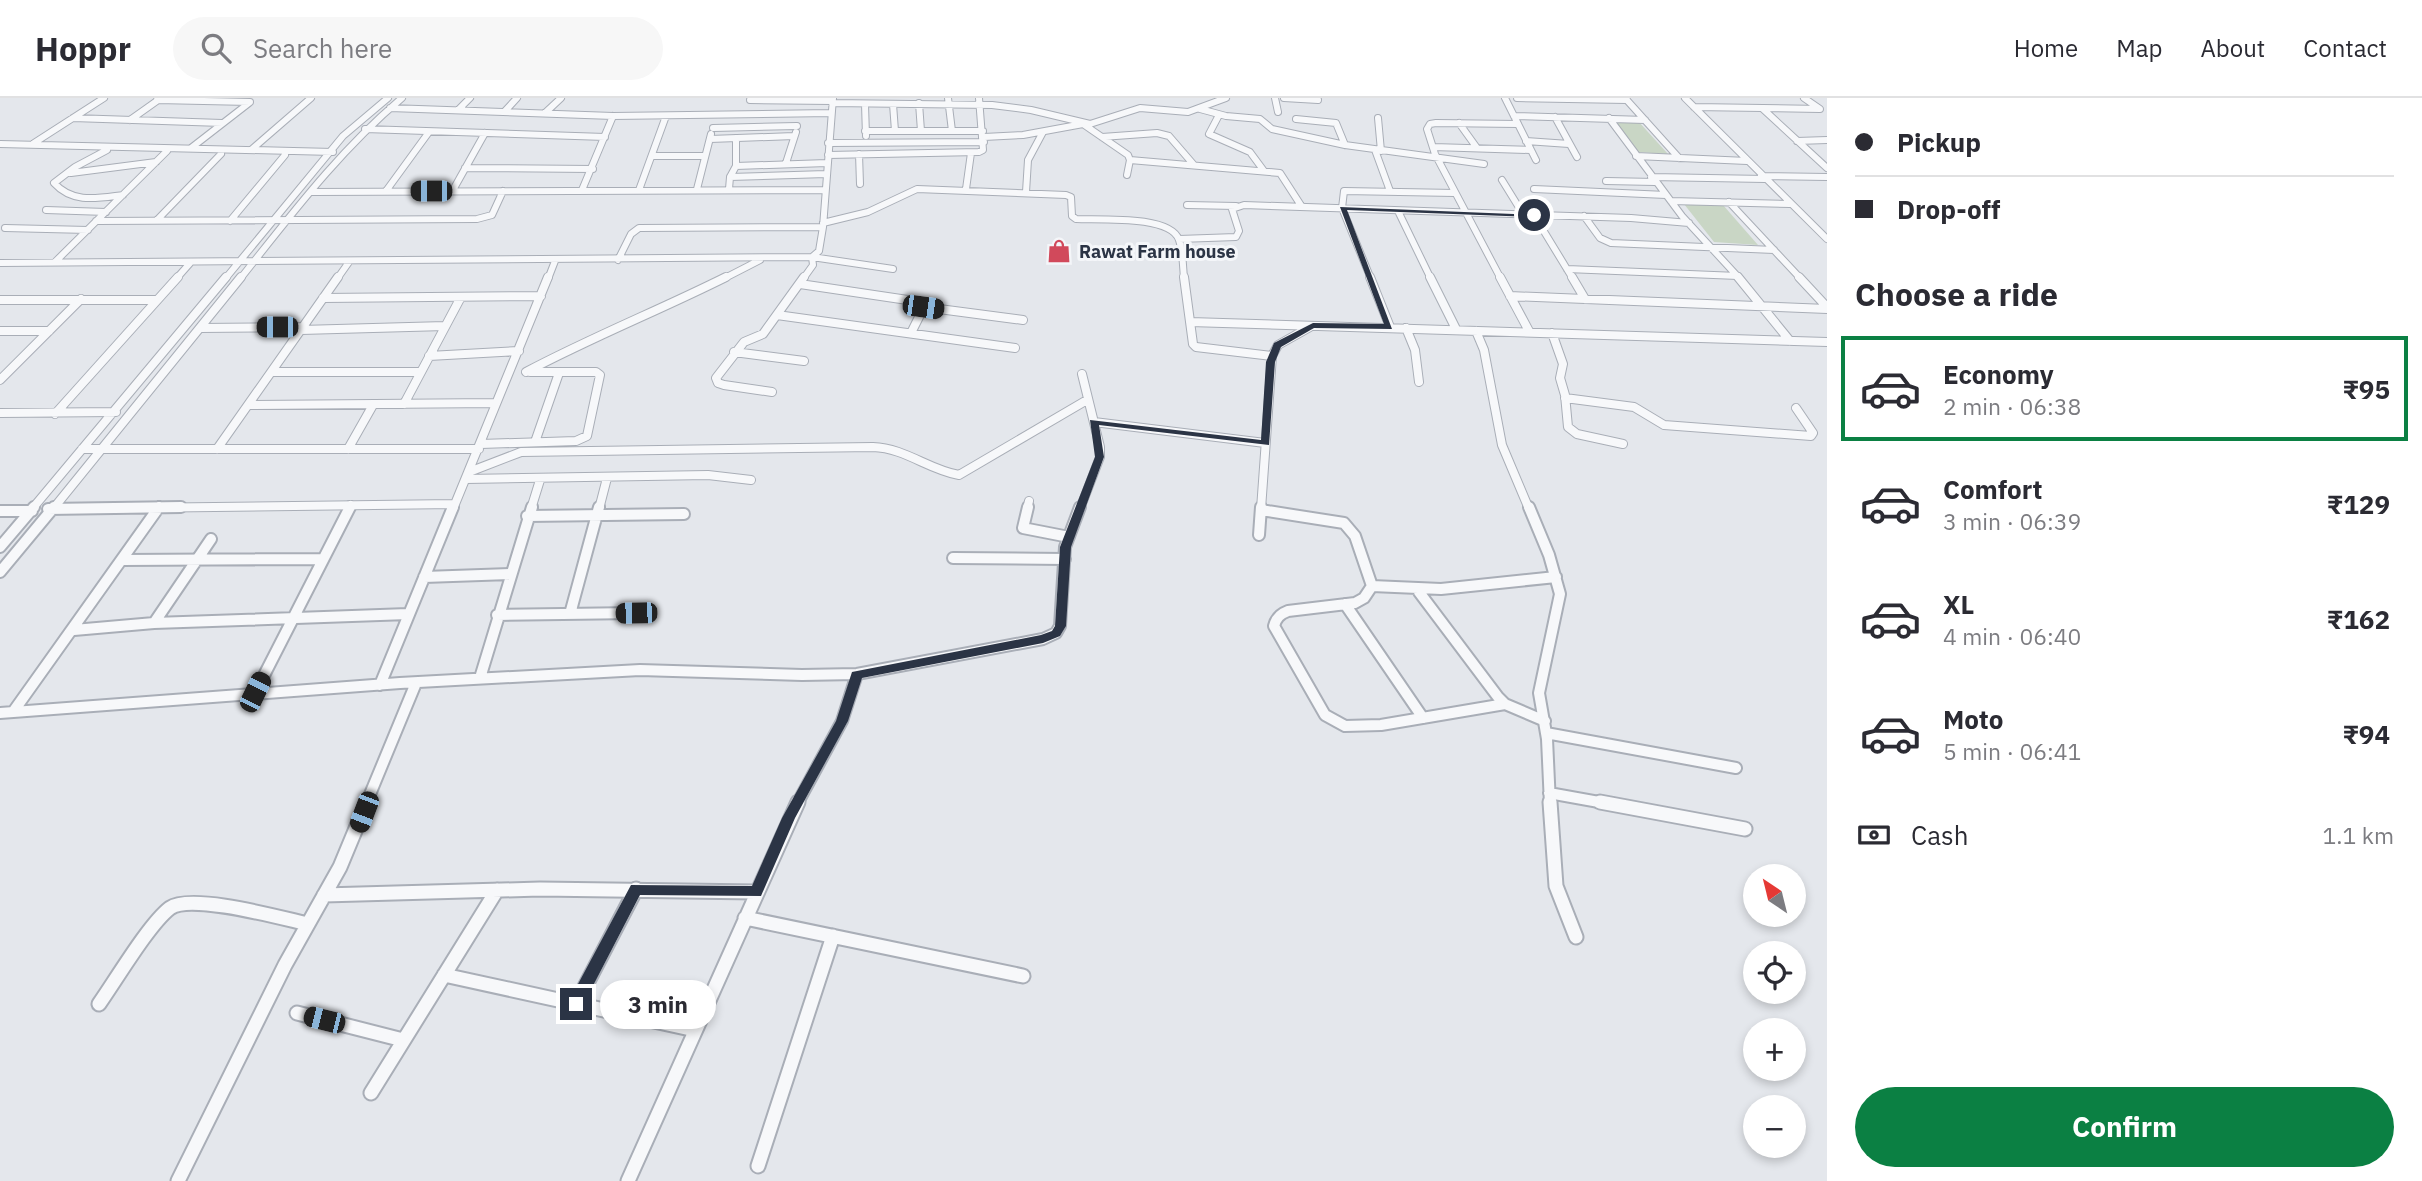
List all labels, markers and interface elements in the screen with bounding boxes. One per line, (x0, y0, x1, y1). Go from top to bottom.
search box (173, 17, 663, 80)
text: Hoppr (35, 27, 131, 70)
icon: search (197, 29, 235, 67)
text: Search here (253, 31, 392, 65)
text: Home (2014, 32, 2078, 64)
text: Map (2116, 32, 2162, 64)
text: About (2200, 32, 2265, 64)
text: Contact (2303, 32, 2387, 64)
text: Pickup (1897, 125, 1981, 159)
car (411, 181, 453, 202)
text: Drop-off (1897, 192, 2000, 226)
route start (1518, 199, 1550, 231)
shop icon: Rawat Farm house (1045, 237, 1073, 265)
place label: Rawat Farm house (1079, 240, 1236, 263)
text: Choose a ride (1855, 273, 2058, 315)
car (901, 294, 946, 320)
car (257, 317, 299, 338)
icon: car (1859, 357, 1922, 420)
text: Economy (1943, 357, 2054, 391)
text: ₹95 (2342, 372, 2390, 406)
text: 2 min · 06:38 (1943, 391, 2081, 421)
icon: car (1859, 472, 1922, 535)
text: Comfort (1943, 472, 2042, 506)
text: ₹129 (2327, 487, 2390, 521)
text: 3 min · 06:39 (1943, 506, 2081, 536)
icon: car (1859, 587, 1922, 650)
text: XL (1943, 587, 1974, 621)
car (615, 602, 658, 624)
text: ₹162 (2327, 602, 2390, 636)
text: 4 min · 06:40 (1943, 621, 2081, 651)
car (237, 669, 274, 715)
icon: car (1859, 702, 1922, 765)
text: Moto (1943, 702, 2003, 736)
text: ₹94 (2342, 717, 2390, 751)
text: 5 min · 06:41 (1943, 736, 2081, 766)
car (347, 789, 382, 835)
icon: cash (1855, 816, 1893, 854)
text: Cash (1911, 818, 1968, 852)
text: 1.1 km (2323, 820, 2394, 850)
north arrow (1743, 864, 1806, 928)
map controls (1743, 864, 1806, 1158)
button: locate (1743, 941, 1806, 1004)
callout: 3 min (600, 979, 716, 1028)
route end (560, 988, 592, 1020)
text: 3 min (628, 989, 688, 1019)
car (302, 1005, 347, 1035)
button: + (1743, 1018, 1806, 1081)
button: Confirm (1855, 1087, 2394, 1167)
button: − (1743, 1095, 1806, 1158)

